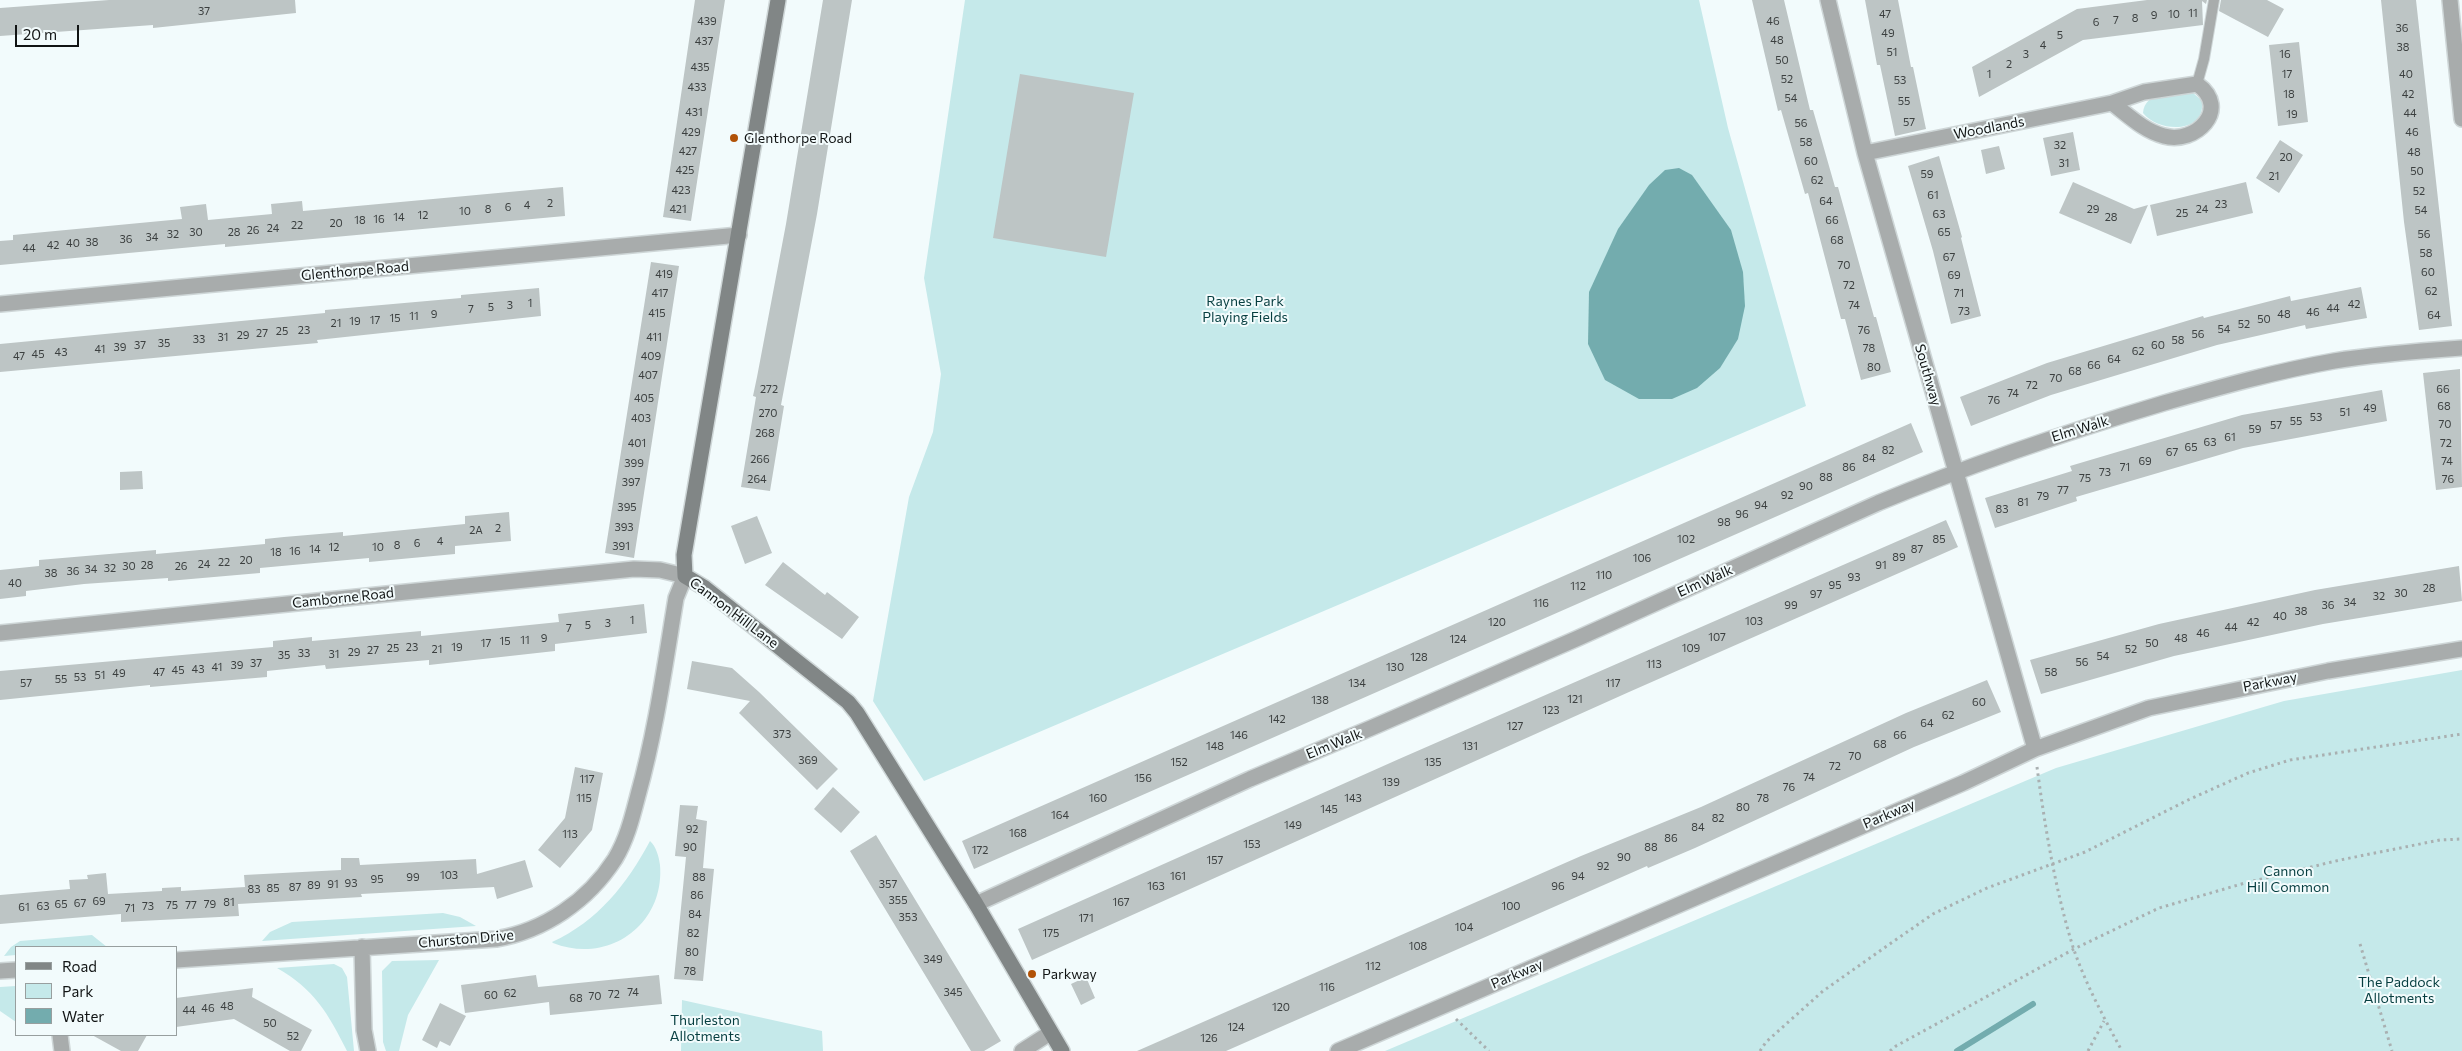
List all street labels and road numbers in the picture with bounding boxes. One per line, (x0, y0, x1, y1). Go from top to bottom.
street label: Woodlands (1952, 113, 2026, 143)
street label: Glenthorpe Road (300, 258, 410, 284)
street label: Southway (1911, 342, 1945, 408)
street label: Elm Walk (2049, 412, 2111, 446)
street label: Elm Walk (1675, 561, 1735, 601)
street label: Cannon Hill Lane (686, 574, 782, 652)
street label: Camborne Road (291, 584, 395, 612)
street label: Parkway (2242, 669, 2298, 695)
street label: Elm Walk (1304, 725, 1364, 763)
street label: Parkway (1861, 796, 1917, 832)
street label: Churston Drive (418, 926, 514, 952)
street label: Parkway (1489, 956, 1545, 992)

